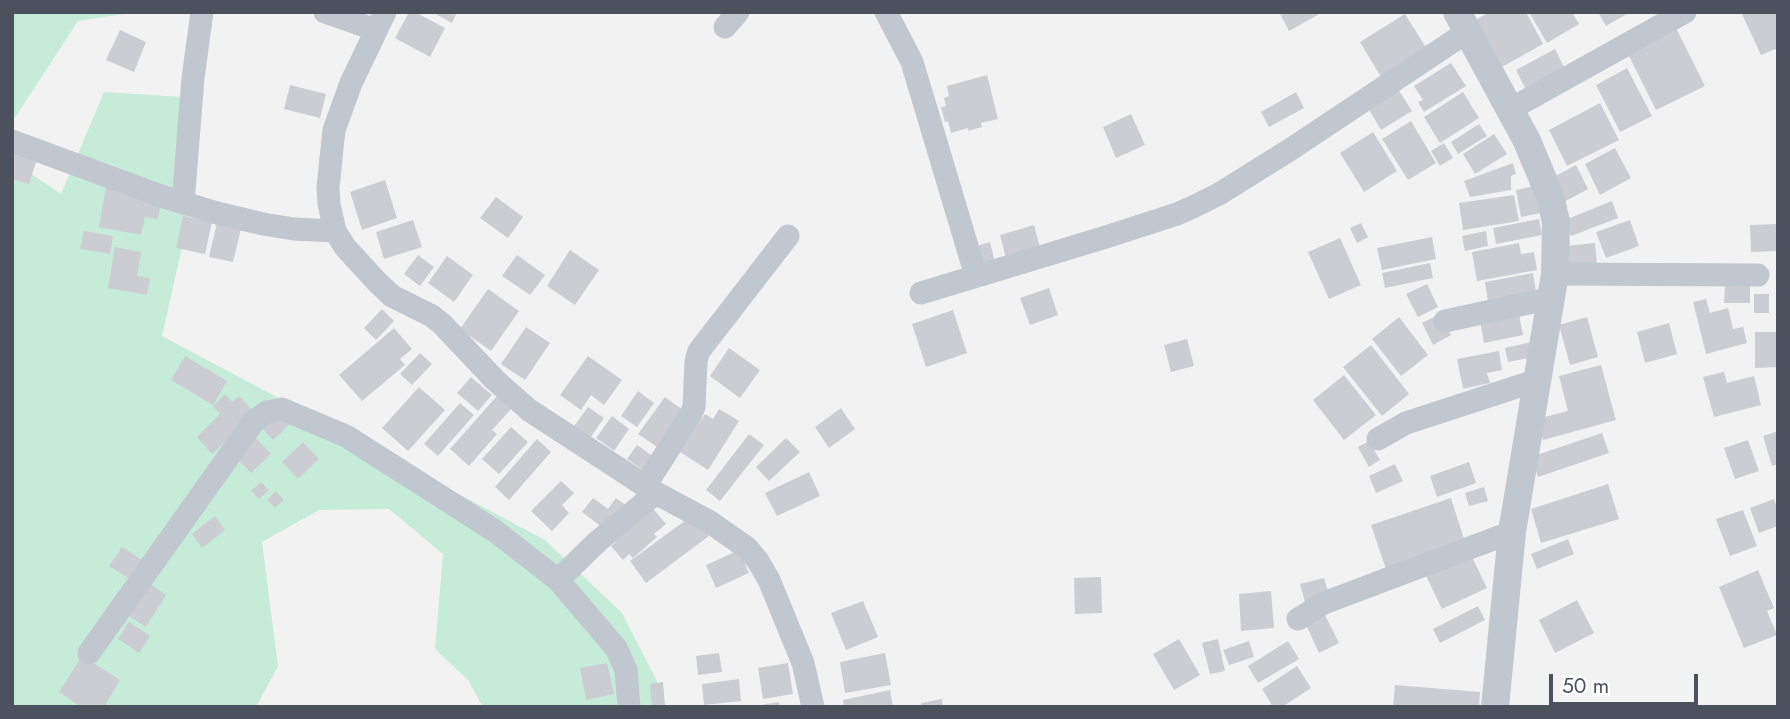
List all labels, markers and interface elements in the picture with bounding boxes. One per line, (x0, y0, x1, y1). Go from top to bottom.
scale bar (1552, 660, 1701, 704)
text: 50 m (1562, 671, 1609, 701)

